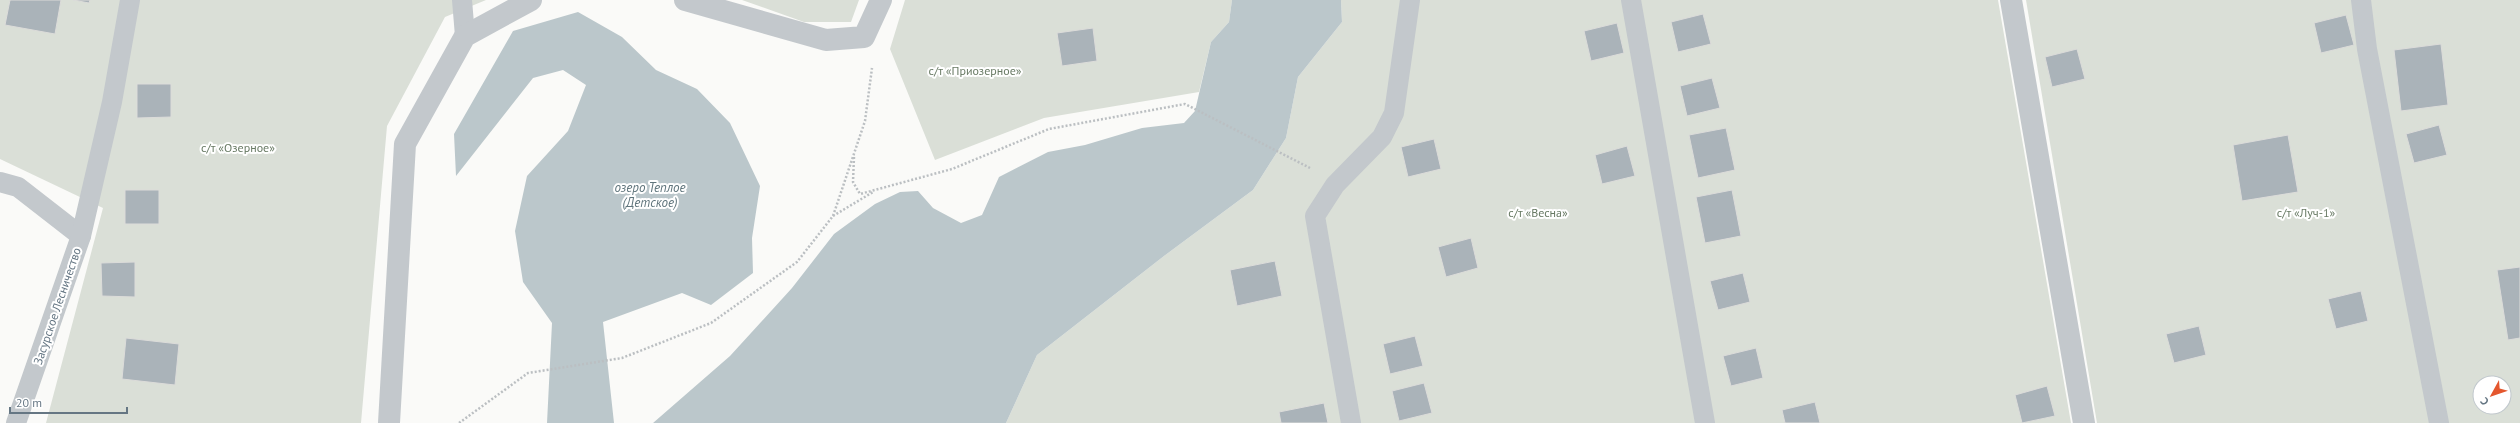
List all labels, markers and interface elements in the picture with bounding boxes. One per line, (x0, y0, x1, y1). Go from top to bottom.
park label: с/т «Приозерное» (928, 63, 1022, 78)
park label: с/т «Озерное» (201, 140, 275, 155)
water label: озеро Теплое (Детское) (614, 179, 686, 211)
park label: с/т «Весна» (1508, 205, 1568, 220)
park label: с/т «Луч-1» (2277, 205, 2336, 220)
street label: Засурское Лесничество (30, 246, 84, 366)
north arrow (2472, 375, 2512, 415)
scale bar (10, 389, 127, 415)
text: 20 m (16, 395, 42, 410)
text: С (2477, 395, 2492, 408)

